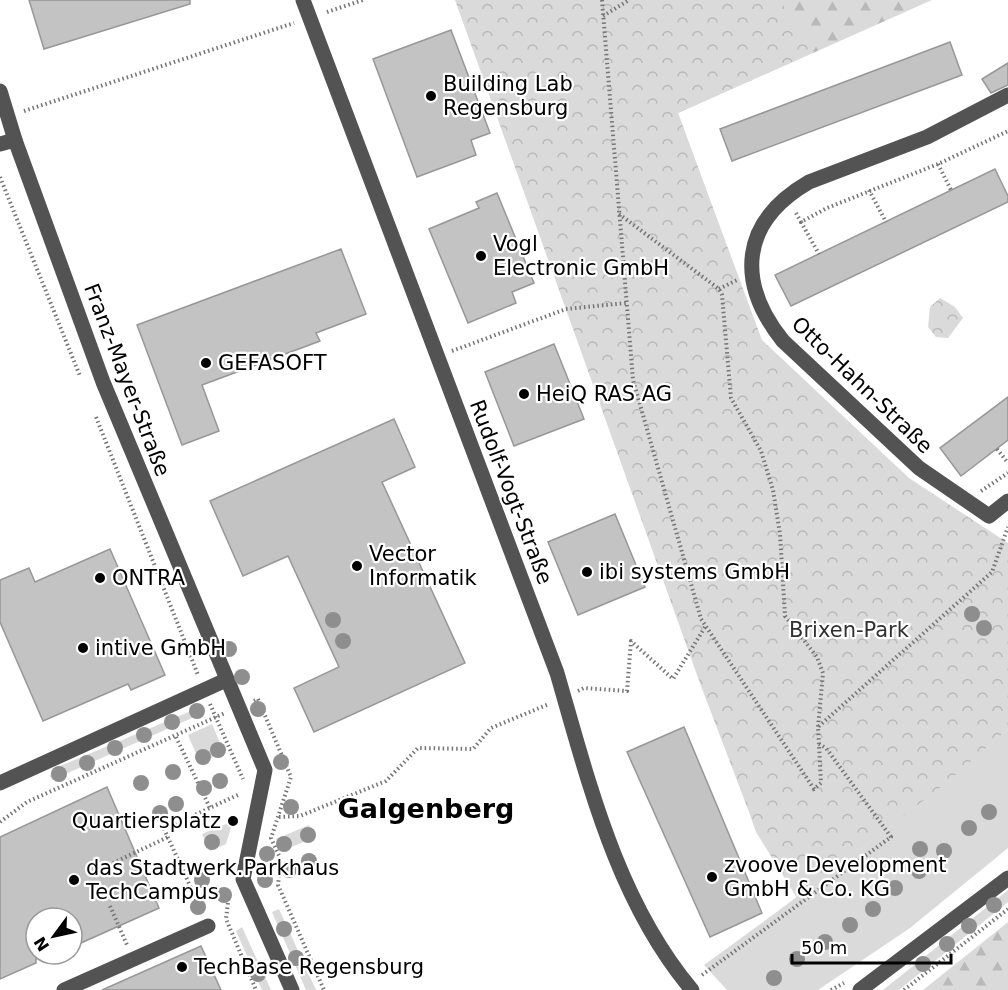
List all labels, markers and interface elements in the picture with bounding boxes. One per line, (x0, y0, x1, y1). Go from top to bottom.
place label: Building Lab Regensburg (443, 72, 573, 120)
marker: Building Lab Regensburg (424, 89, 438, 103)
place label: Vogl Electronic GmbH (493, 232, 669, 280)
marker: Vogl Electronic GmbH (474, 249, 488, 263)
street label: Franz-Mayer-Straße (79, 280, 175, 480)
street label: Otto-Hahn-Straße (787, 312, 937, 458)
place label: GEFASOFT (218, 351, 327, 375)
marker: GEFASOFT (199, 356, 213, 370)
place label: HeiQ RAS AG (536, 382, 672, 406)
marker: HeiQ RAS AG (517, 387, 531, 401)
street label: Rudolf-Vogt-Straße (465, 396, 557, 588)
place label: Vector Informatik (369, 542, 477, 590)
marker: Vector Informatik (350, 559, 364, 573)
place label: ibi systems GmbH (599, 560, 790, 584)
marker: ibi systems GmbH (580, 565, 594, 579)
place label: ONTRA (112, 566, 186, 590)
marker: ONTRA (93, 571, 107, 585)
park label: Brixen-Park (789, 618, 910, 642)
place label: intive GmbH (95, 636, 226, 660)
marker: intive GmbH (76, 641, 90, 655)
district label: Galgenberg (338, 793, 514, 824)
place label: Quartiersplatz (72, 809, 221, 833)
marker: Quartiersplatz (226, 814, 240, 828)
place label: zvoove Development GmbH & Co. KG (724, 853, 947, 901)
place label: das Stadtwerk.Parkhaus TechCampus (85, 856, 339, 904)
marker: zvoove Development GmbH & Co. KG (705, 870, 719, 884)
marker: das Stadtwerk.Parkhaus TechCampus (67, 873, 81, 887)
north arrow (24, 906, 84, 966)
scale bar (792, 927, 951, 965)
text: N (30, 933, 53, 955)
text: 50 m (801, 937, 847, 958)
place label: TechBase Regensburg (193, 955, 424, 979)
marker: TechBase Regensburg (175, 960, 189, 974)

